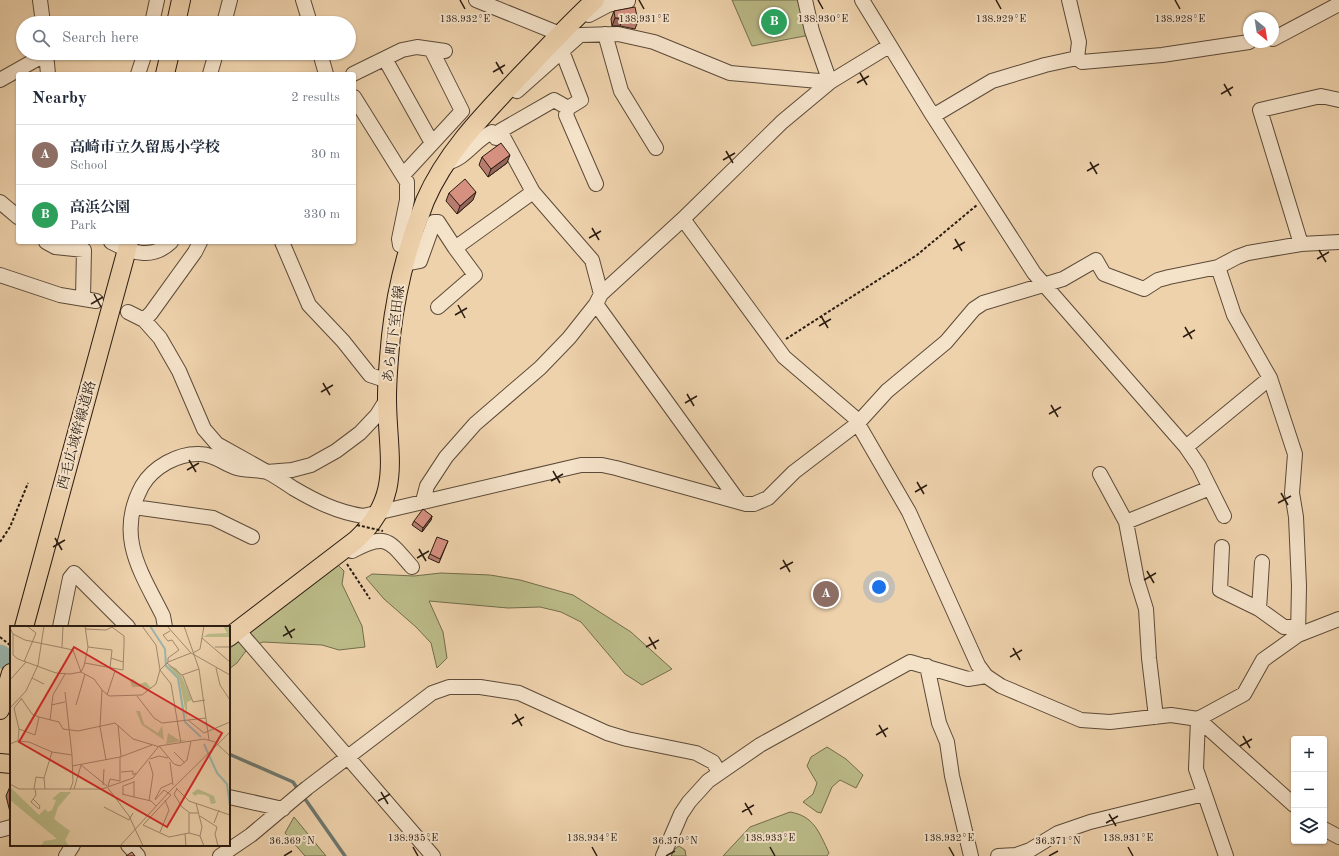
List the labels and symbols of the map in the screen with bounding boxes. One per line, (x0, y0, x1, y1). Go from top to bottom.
pin: B (761, 7, 787, 37)
north arrow (1243, 12, 1279, 48)
text: 138.932°E (440, 14, 490, 24)
text: 138.931°E (619, 14, 669, 24)
text: 138.930°E (798, 14, 848, 24)
text: 138.929°E (976, 14, 1026, 24)
text: 138.928°E (1155, 14, 1205, 24)
street label: あら町下室田線 (380, 284, 407, 383)
street label: 西毛広域幹線道路 (55, 379, 98, 491)
your location (869, 577, 889, 597)
pin: A (813, 579, 839, 609)
inset map (10, 626, 230, 846)
text: 138.935°E (388, 833, 438, 843)
text: 138.934°E (567, 833, 617, 843)
text: 138.933°E (745, 833, 795, 843)
text: 138.932°E (924, 833, 974, 843)
text: 138.931°E (1103, 833, 1153, 843)
text: 36.369°N (269, 836, 315, 846)
text: 36.370°N (652, 836, 698, 846)
text: 36.371°N (1035, 836, 1081, 846)

